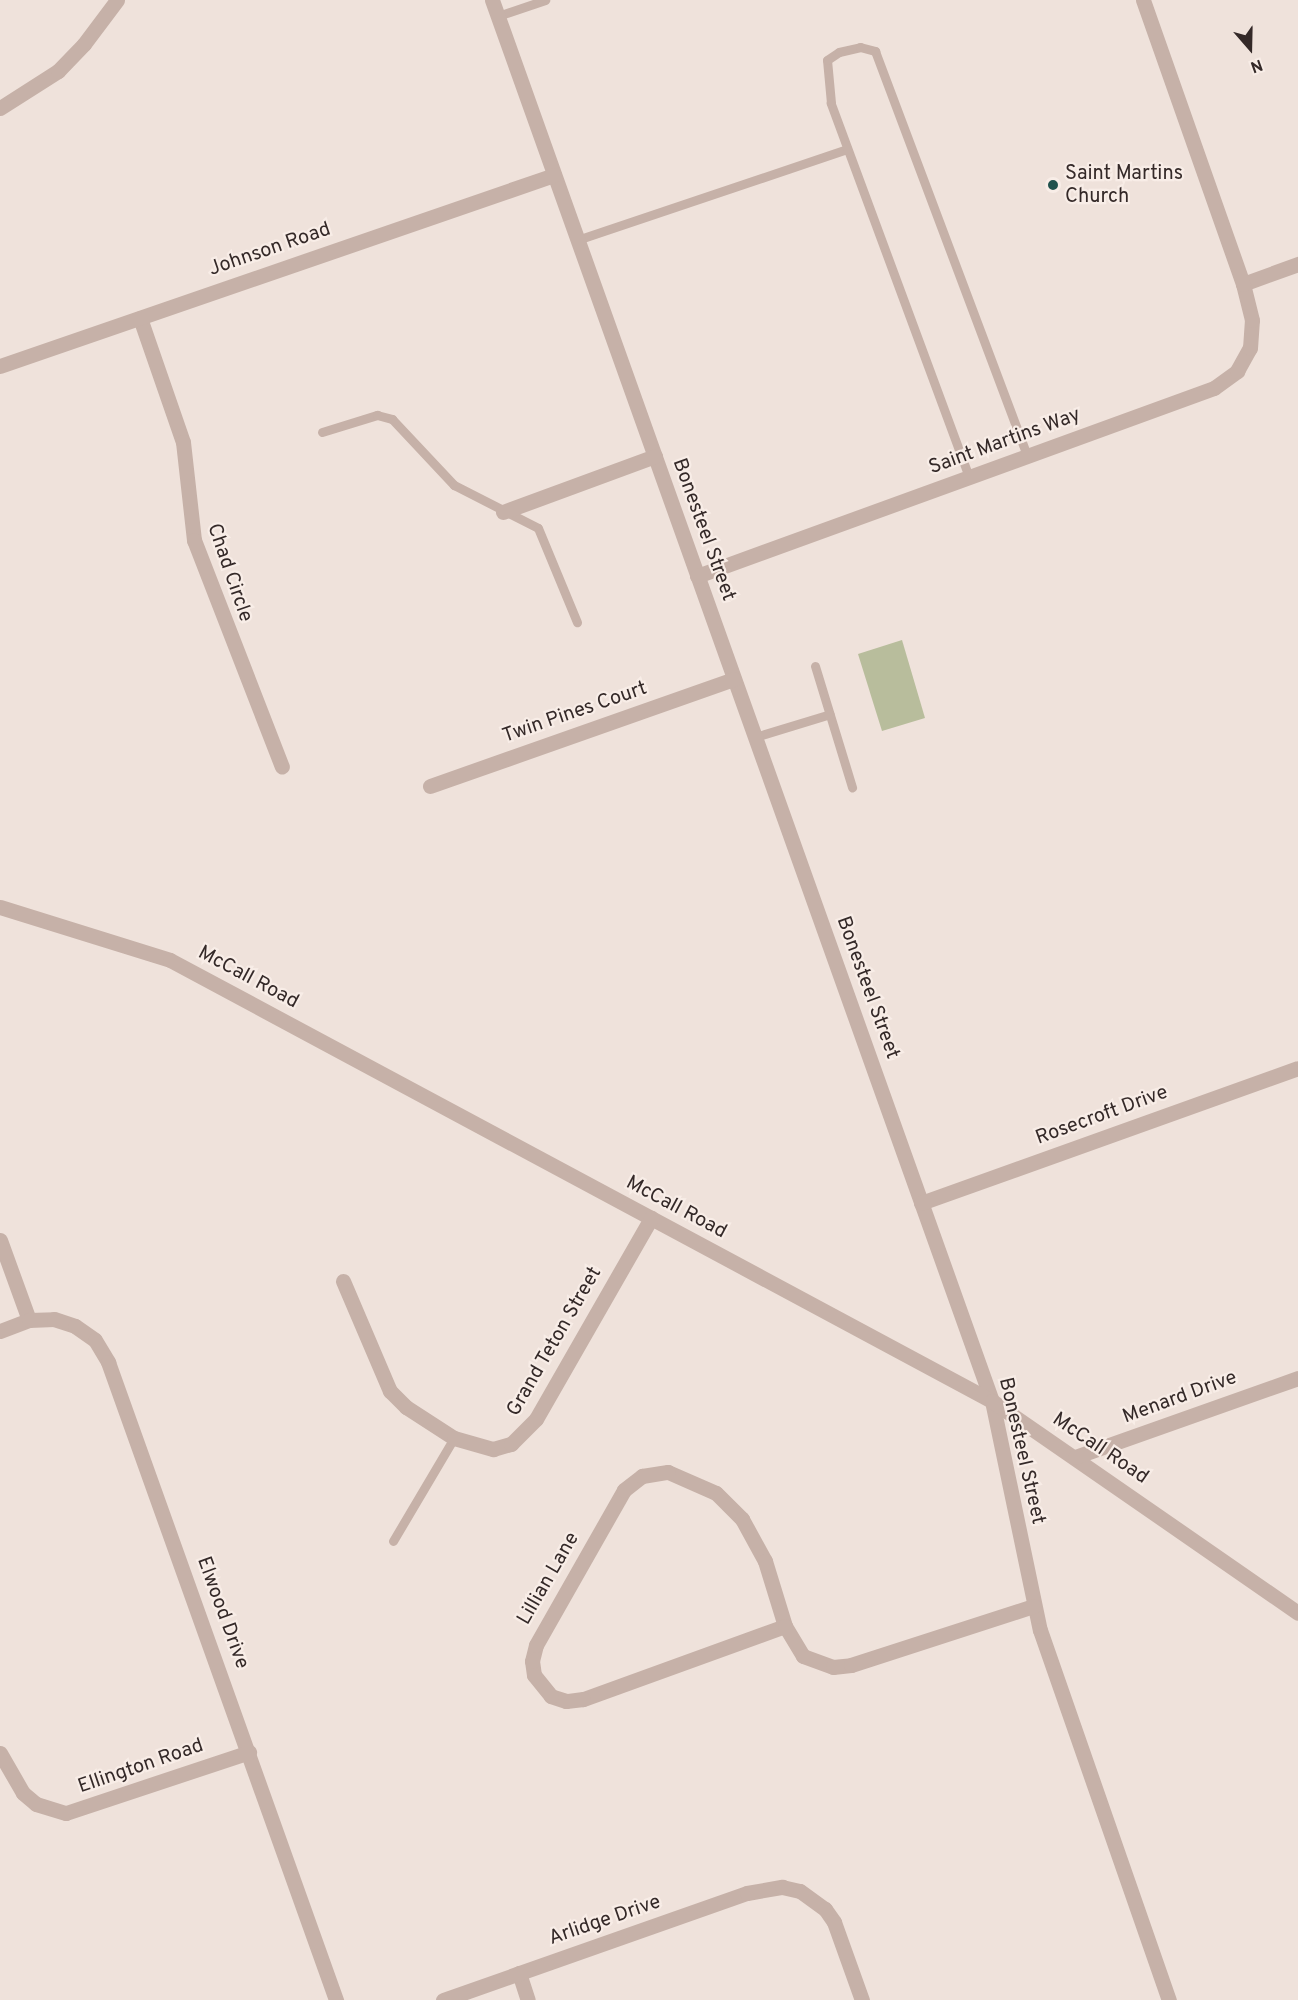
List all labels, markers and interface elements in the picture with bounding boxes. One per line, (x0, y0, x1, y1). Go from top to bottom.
north arrow (1220, 18, 1280, 78)
text: N (1247, 54, 1265, 76)
place label: Saint Martins Church (1065, 162, 1183, 209)
marker: Saint Martins Church (1046, 178, 1060, 192)
street label: Johnson Road (206, 218, 334, 282)
street label: Saint Martins Way (926, 403, 1084, 481)
street label: Bonesteel Street (666, 455, 740, 605)
street label: Chad Circle (201, 521, 257, 625)
street label: Twin Pines Court (500, 677, 650, 749)
street label: Bonesteel Street (830, 913, 904, 1063)
street label: McCall Road (193, 941, 303, 1015)
street label: Rosecroft Drive (1033, 1081, 1171, 1151)
street label: McCall Road (621, 1171, 731, 1245)
street label: Grand Teton Street (502, 1263, 608, 1421)
street label: Menard Drive (1120, 1366, 1240, 1430)
street label: Bonesteel Street (992, 1375, 1050, 1527)
street label: McCall Road (1047, 1408, 1153, 1490)
street label: Lillian Lane (513, 1528, 585, 1630)
street label: Elwood Drive (191, 1554, 253, 1672)
street label: Ellington Road (75, 1734, 207, 1800)
street label: Arlidge Drive (546, 1891, 664, 1951)

